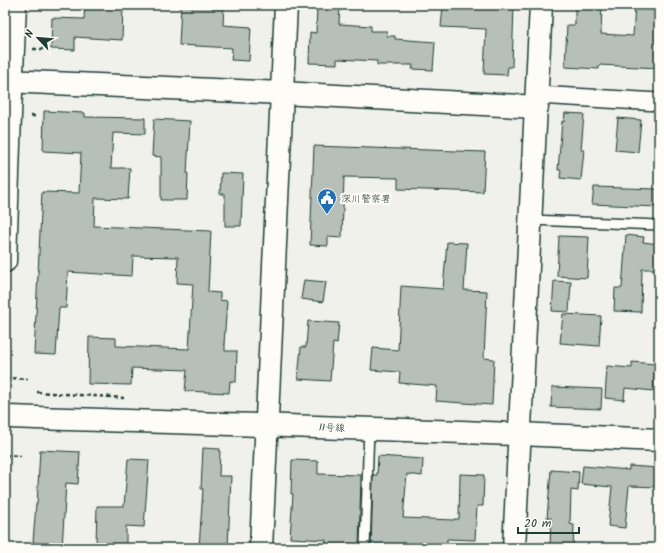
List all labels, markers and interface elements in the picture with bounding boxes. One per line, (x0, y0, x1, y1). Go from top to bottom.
north arrow (18, 18, 58, 58)
text: N (20, 27, 40, 41)
public building icon: 深川警察署 (316, 187, 338, 215)
place label: 深川警察署 (341, 191, 391, 207)
street label: 11号線 (319, 420, 345, 436)
scale bar (518, 509, 579, 535)
text: 20 m (524, 514, 552, 533)

